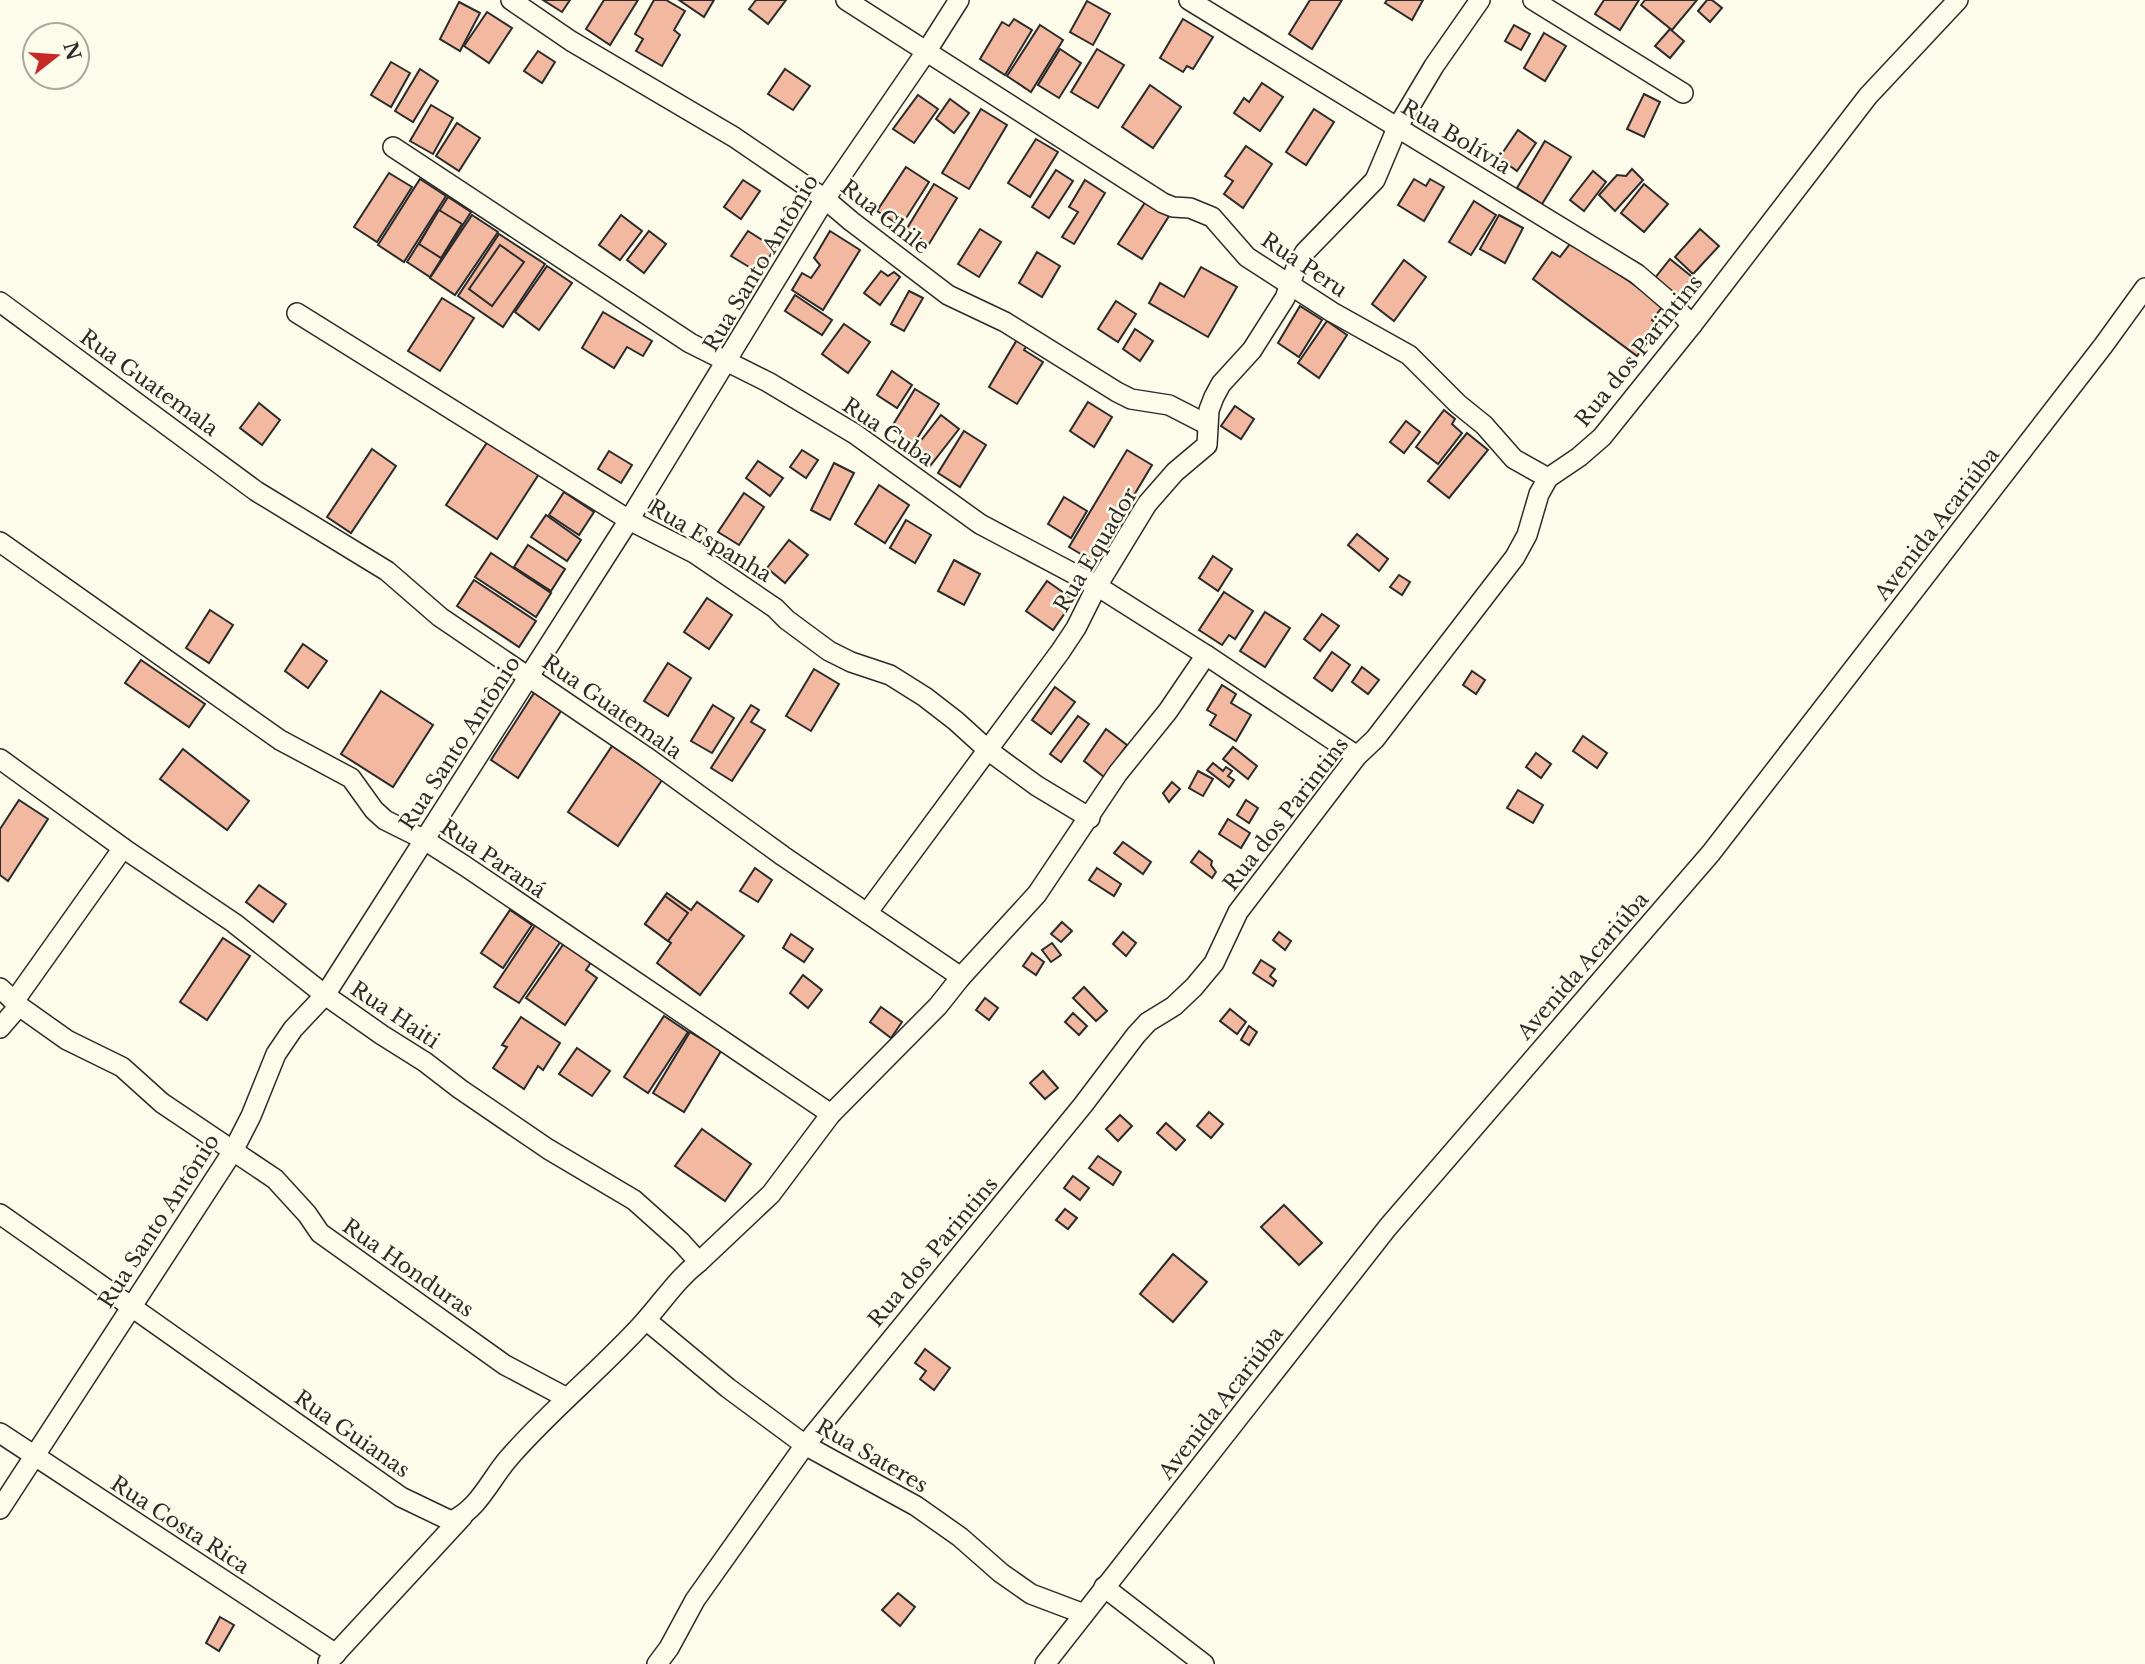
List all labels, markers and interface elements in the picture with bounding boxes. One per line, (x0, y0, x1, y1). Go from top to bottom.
north arrow (21, 21, 91, 91)
text: N (58, 39, 85, 63)
street label: Rua Bolívia (1396, 94, 1516, 180)
street label: Rua Santo Antônio (698, 170, 824, 356)
street label: Rua Chile (835, 174, 935, 260)
street label: Rua Peru (1256, 227, 1352, 303)
street label: Rua dos Parintins (1570, 270, 1708, 432)
street label: Rua Guatemala (75, 324, 224, 442)
street label: Rua Cuba (837, 392, 939, 472)
street label: Avenida Acariúba (1869, 442, 2005, 607)
street label: Rua Equador (1049, 483, 1143, 617)
street label: Rua Espanha (644, 494, 777, 588)
street label: Rua Guatemala (537, 649, 687, 765)
street label: Rua Santo Antônio (394, 651, 526, 835)
street label: Rua dos Parintins (1218, 732, 1354, 896)
street label: Rua Paraná (435, 814, 551, 904)
street label: Avenida Acariúba (1511, 887, 1654, 1046)
street label: Rua Haiti (346, 976, 444, 1054)
street label: Rua Santo Antônio (93, 1129, 225, 1313)
street label: Rua dos Parintins (863, 1172, 1003, 1332)
street label: Rua Honduras (337, 1213, 479, 1323)
street label: Avenida Acariúba (1153, 1321, 1289, 1486)
street label: Rua Guianas (289, 1385, 415, 1483)
street label: Rua Sateres (812, 1414, 932, 1498)
street label: Rua Costa Rica (106, 1470, 255, 1580)

